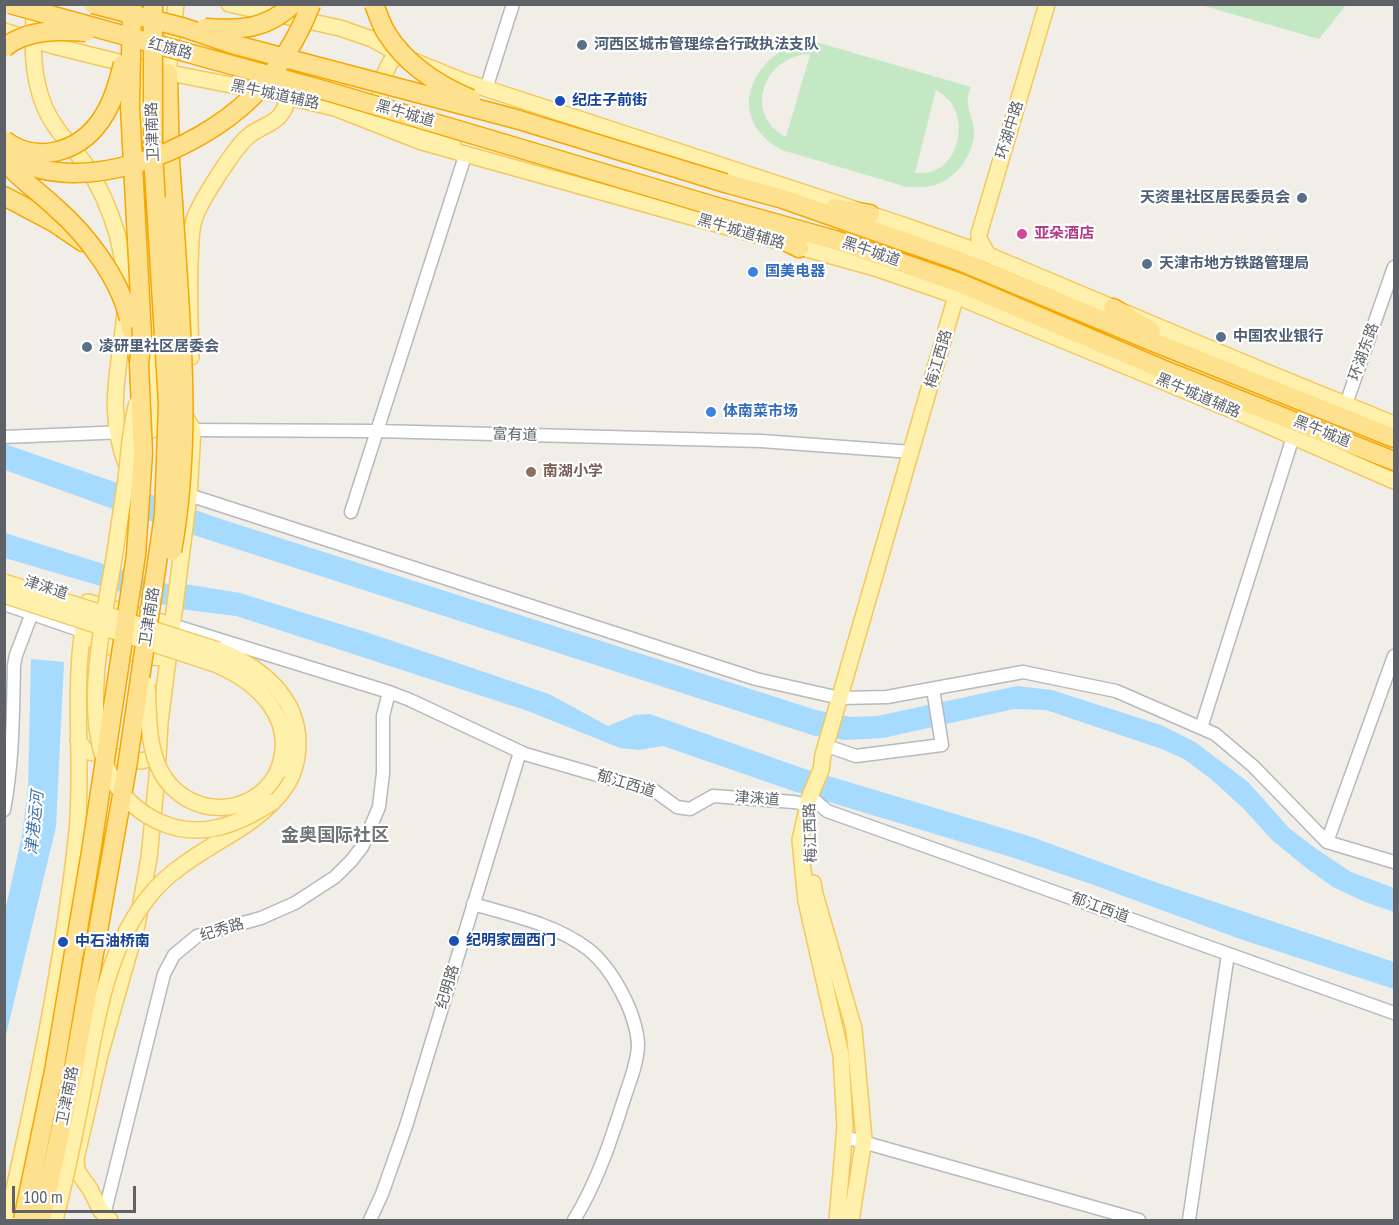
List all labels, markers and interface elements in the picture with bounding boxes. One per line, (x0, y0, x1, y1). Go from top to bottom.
street label: 红旗路 (146, 34, 194, 64)
place label: 河西区城市管理综合行政执法支队 (594, 36, 819, 54)
marker: 河西区城市管理综合行政执法支队 (575, 38, 589, 52)
street label: 黑牛城道辅路 (229, 77, 321, 113)
place label: 纪庄子前街 (572, 92, 647, 110)
marker: 纪庄子前街 (553, 94, 567, 108)
street label: 黑牛城道 (374, 97, 436, 131)
street label: 环湖中路 (993, 99, 1027, 161)
street label: 卫津南路 (143, 102, 163, 162)
place label: 天资里社区居民委员会 (1140, 189, 1290, 207)
marker: 天资里社区居民委员会 (1295, 191, 1309, 205)
street label: 黑牛城道辅路 (695, 211, 787, 253)
place label: 亚朵酒店 (1034, 225, 1094, 243)
marker: 亚朵酒店 (1015, 227, 1029, 241)
street label: 黑牛城道 (840, 234, 902, 270)
place label: 天津市地方铁路管理局 (1159, 255, 1309, 273)
marker: 天津市地方铁路管理局 (1140, 257, 1154, 271)
place label: 国美电器 (765, 263, 825, 281)
marker: 国美电器 (746, 265, 760, 279)
street label: 环湖东路 (1345, 321, 1383, 383)
street label: 梅江西路 (922, 328, 956, 390)
place label: 中国农业银行 (1233, 328, 1323, 346)
marker: 中国农业银行 (1214, 330, 1228, 344)
place label: 凌研里社区居委会 (99, 338, 219, 356)
marker: 凌研里社区居委会 (80, 340, 94, 354)
street label: 黑牛城道辅路 (1153, 370, 1243, 422)
place label: 体南菜市场 (723, 403, 798, 421)
marker: 体南菜市场 (704, 405, 718, 419)
street label: 黑牛城道 (1291, 412, 1353, 452)
street label: 富有道 (492, 425, 538, 445)
place label: 南湖小学 (543, 463, 603, 481)
marker: 南湖小学 (524, 465, 538, 479)
street label: 津涞道 (22, 572, 70, 604)
street label: 卫津南路 (136, 586, 164, 648)
street label: 郁江西道 (595, 767, 657, 801)
street label: 津涞道 (734, 788, 780, 810)
water label: 津港运河 (22, 790, 48, 856)
street label: 梅江西路 (801, 803, 821, 863)
district label: 金奥国际社区 (281, 825, 389, 847)
street label: 郁江西道 (1069, 889, 1131, 927)
street label: 纪秀路 (198, 915, 246, 945)
place label: 纪明家园西门 (466, 932, 556, 950)
place label: 中石油桥南 (75, 933, 150, 951)
marker: 纪明家园西门 (447, 934, 461, 948)
marker: 中石油桥南 (56, 935, 70, 949)
street label: 纪明路 (433, 963, 463, 1011)
street label: 卫津南路 (53, 1065, 83, 1127)
scale bar (15, 1174, 140, 1212)
text: 100 m (23, 1185, 63, 1208)

